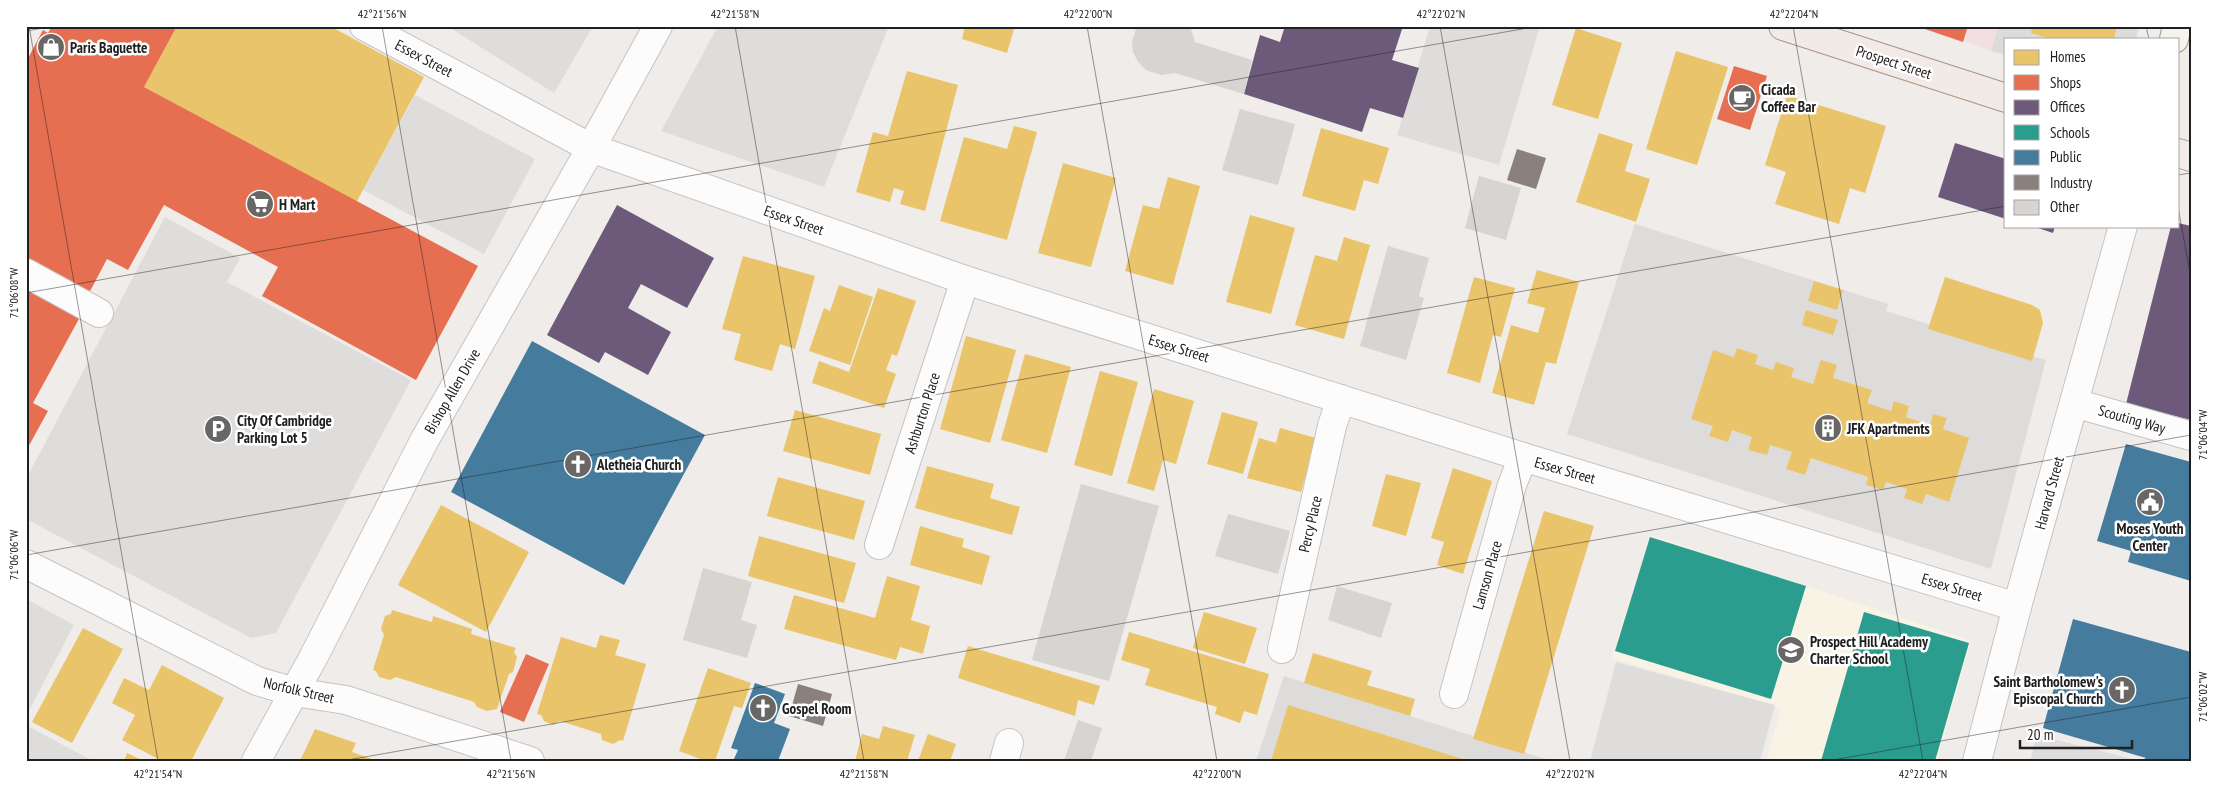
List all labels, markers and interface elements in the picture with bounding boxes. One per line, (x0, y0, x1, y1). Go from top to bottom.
text: 42°21'56"N (358, 6, 406, 21)
text: 42°21'58"N (711, 6, 759, 21)
text: 42°22'00"N (1064, 6, 1112, 21)
text: 42°22'02"N (1417, 6, 1465, 21)
text: 42°22'04"N (1770, 6, 1818, 21)
shop icon: Paris Baguette (36, 32, 66, 62)
street label: Essex Street (392, 35, 456, 81)
place label: Paris Baguette (70, 38, 147, 57)
legend (2004, 38, 2180, 228)
street label: Prospect Street (1854, 41, 1934, 83)
text: Homes (2050, 47, 2086, 66)
text: Shops (2050, 73, 2081, 92)
place label: Cicada Coffee Bar (1761, 80, 1816, 116)
cafe icon: Cicada Coffee Bar (1727, 83, 1757, 113)
text: Offices (2050, 97, 2085, 116)
text: Schools (2050, 123, 2090, 142)
text: Public (2050, 147, 2082, 166)
text: Industry (2050, 173, 2092, 192)
supermarket icon: H Mart (245, 189, 275, 219)
place label: H Mart (279, 195, 316, 214)
text: Other (2050, 197, 2080, 216)
street label: Essex Street (761, 201, 827, 239)
text: 71°06'08"W (6, 268, 21, 318)
street label: Essex Street (1146, 330, 1212, 366)
street label: Bishop Allen Drive (420, 345, 484, 437)
street label: Ashburton Place (900, 370, 944, 456)
street label: Scouting Way (2096, 400, 2168, 438)
text: 71°06'04"W (2195, 410, 2210, 460)
place label: City Of Cambridge Parking Lot 5 (237, 411, 332, 447)
building icon: JFK Apartments (1813, 413, 1843, 443)
parking icon: City Of Cambridge Parking Lot 5 (203, 414, 233, 444)
place label: JFK Apartments (1846, 419, 1930, 438)
church icon: Aletheia Church (563, 449, 593, 479)
street label: Essex Street (1532, 452, 1598, 488)
street label: Harvard Street (2030, 454, 2068, 532)
place label: Aletheia Church (596, 455, 681, 474)
public building icon: Moses Youth Center (2135, 487, 2165, 517)
street label: Percy Place (1294, 494, 1326, 554)
place label: Moses Youth Center (2117, 519, 2184, 555)
text: 71°06'06"W (6, 530, 21, 580)
street label: Lamson Place (1468, 538, 1506, 612)
street label: Essex Street (1919, 569, 1985, 605)
place label: Prospect Hill Academy Charter School (1810, 632, 1929, 668)
school or university icon: Prospect Hill Academy Charter School (1776, 635, 1806, 665)
place label: Saint Bartholomew's Episcopal Church (1993, 672, 2103, 708)
text: 71°06'02"W (2195, 672, 2210, 722)
street label: Norfolk Street (262, 673, 336, 707)
church icon: Saint Bartholomew's Episcopal Church (2107, 675, 2137, 705)
church icon: Gospel Room (748, 693, 778, 723)
place label: Gospel Room (782, 699, 852, 718)
scale bar (2020, 717, 2132, 749)
text: 20 m (2027, 725, 2053, 744)
text: 42°21'54"N (134, 766, 182, 781)
text: 42°21'56"N (487, 766, 535, 781)
text: 42°21'58"N (840, 766, 888, 781)
text: 42°22'00"N (1193, 766, 1241, 781)
text: 42°22'02"N (1546, 766, 1594, 781)
text: 42°22'04"N (1899, 766, 1947, 781)

